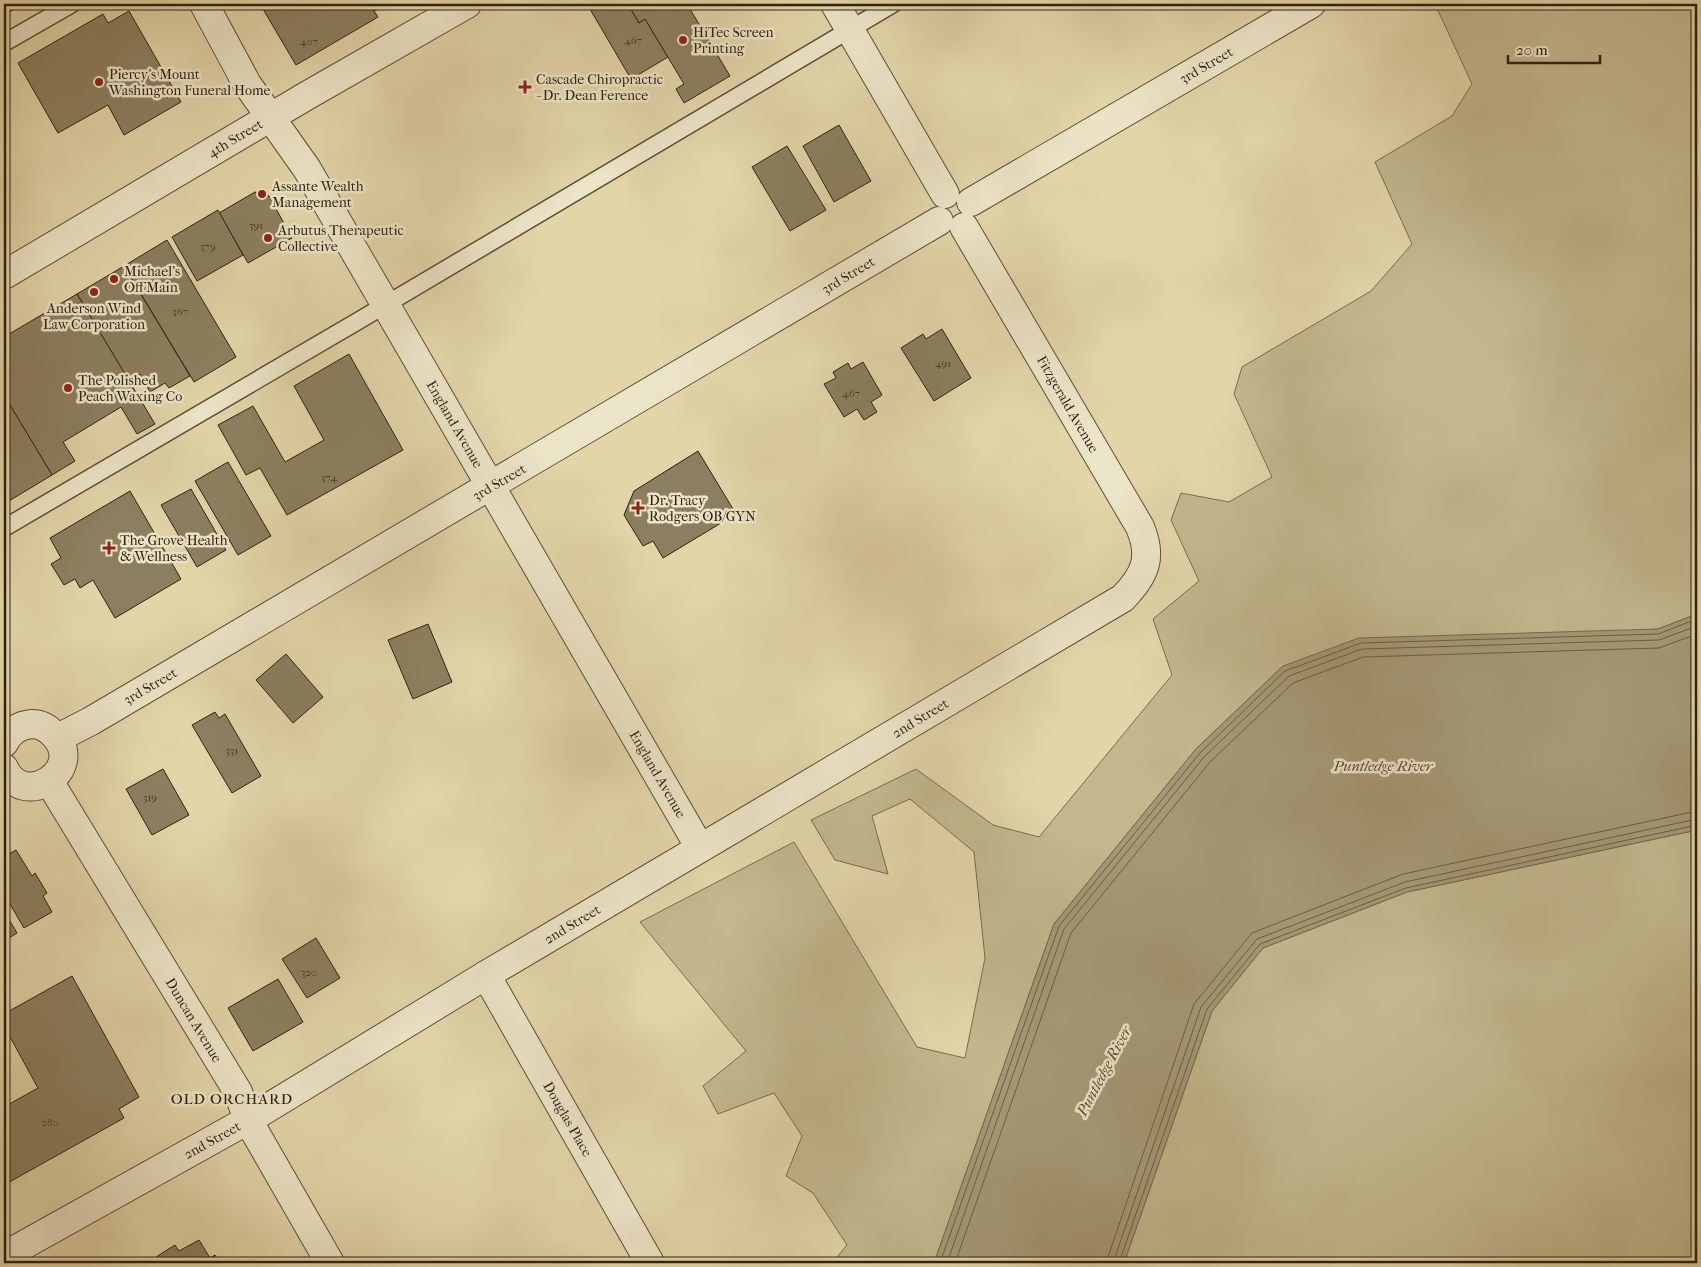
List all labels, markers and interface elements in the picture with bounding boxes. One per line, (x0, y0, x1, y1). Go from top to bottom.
place label: HiTec Screen Printing (693, 24, 774, 57)
scale bar (1508, 32, 1601, 64)
house number: 467 (624, 34, 642, 47)
marker: HiTec Screen Printing (677, 34, 689, 46)
house number: 407 (300, 35, 318, 48)
text: 20 m (1516, 41, 1548, 59)
street label: 3rd Street (1176, 43, 1236, 88)
place label: Piercy's Mount Washington Funeral Home (108, 66, 271, 99)
place label: Cascade Chiropractic - Dr. Dean Ference (536, 71, 663, 104)
marker: Piercy's Mount Washington Funeral Home (93, 76, 105, 88)
marker: Cascade Chiropractic - Dr. Dean Ference (518, 80, 532, 94)
street label: 4th Street (205, 115, 266, 161)
place label: Assante Wealth Management (271, 178, 364, 211)
marker: Assante Wealth Management (256, 188, 268, 200)
house number: 391 (249, 219, 263, 232)
place label: Arbutus Therapeutic Collective (277, 222, 404, 255)
marker: Arbutus Therapeutic Collective (262, 232, 274, 244)
house number: 379 (200, 240, 216, 253)
street label: 3rd Street (819, 253, 878, 298)
place label: Michael's Off Main (124, 263, 180, 296)
marker: Michael's Off Main (108, 273, 120, 285)
marker: Anderson Wind Law Corporation (88, 286, 100, 298)
place label: Anderson Wind Law Corporation (43, 300, 145, 333)
house number: 367 (172, 305, 188, 318)
street label: Fitzgerald Avenue (1033, 353, 1102, 456)
house number: 491 (935, 357, 951, 370)
place label: The Polished Peach Waxing Co (78, 372, 182, 405)
street label: England Avenue (423, 377, 487, 471)
marker: The Polished Peach Waxing Co (62, 382, 74, 394)
house number: 467 (842, 387, 860, 400)
street label: 3rd Street (469, 460, 529, 505)
house number: 374 (321, 471, 338, 484)
place label: Dr. Tracy Rodgers OB/GYN (649, 492, 756, 525)
marker: Dr. Tracy Rodgers OB/GYN (631, 501, 645, 515)
place label: The Grove Health & Wellness (120, 532, 228, 565)
marker: The Grove Health & Wellness (102, 541, 116, 555)
street label: 3rd Street (120, 664, 180, 709)
street label: 2nd Street (889, 695, 952, 742)
street label: England Avenue (626, 727, 690, 821)
house number: 331 (226, 744, 239, 757)
water label: Puntledge River (1332, 757, 1434, 775)
house number: 319 (143, 791, 157, 804)
street label: 2nd Street (541, 901, 604, 948)
house number: 320 (301, 966, 317, 979)
street label: Duncan Avenue (162, 975, 226, 1066)
water label: Puntledge River (1072, 1022, 1136, 1120)
street label: Douglas Place (539, 1079, 596, 1160)
district label: OLD ORCHARD (171, 1090, 293, 1108)
house number: 280 (41, 1116, 59, 1129)
street label: 2nd Street (181, 1118, 244, 1163)

